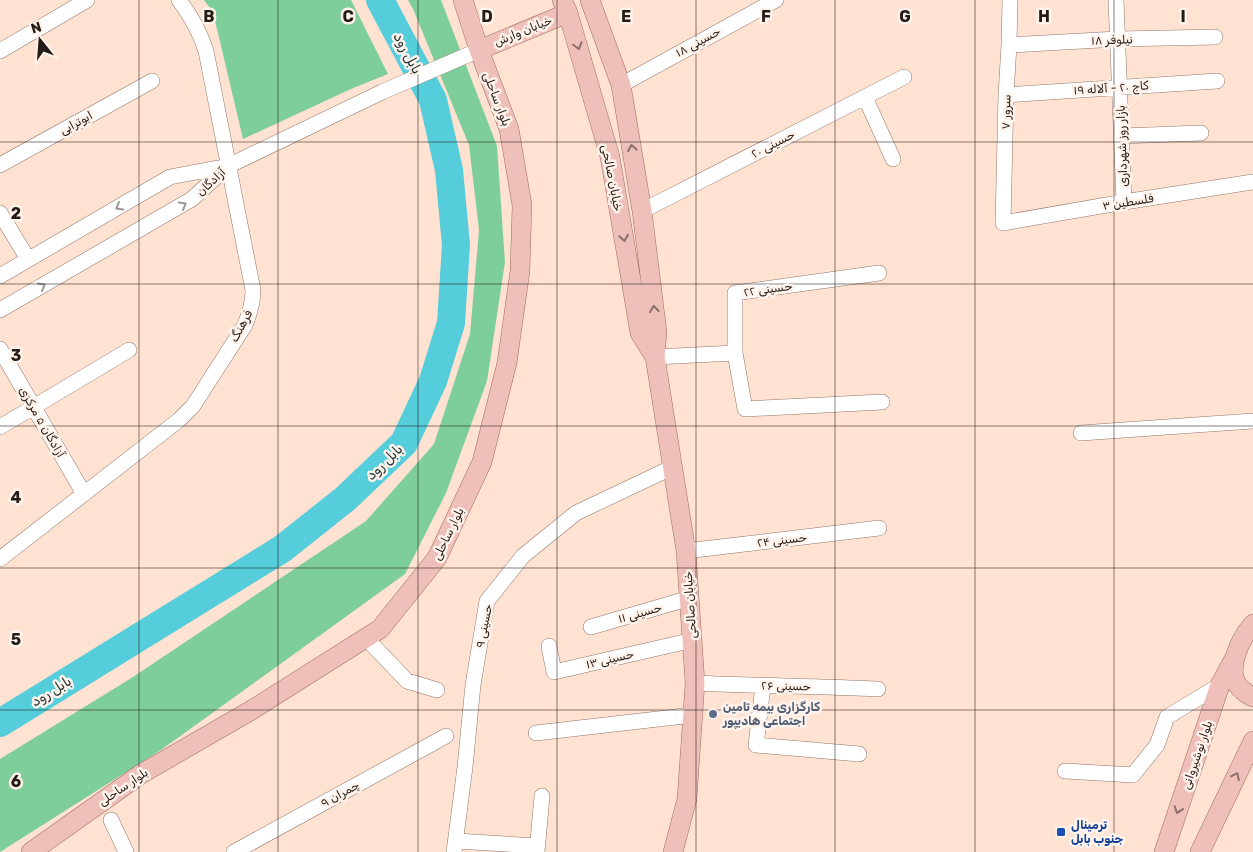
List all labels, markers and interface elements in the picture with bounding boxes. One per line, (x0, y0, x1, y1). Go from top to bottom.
text: B (203, 7, 215, 26)
text: C (342, 7, 354, 26)
text: D (481, 7, 493, 26)
text: E (621, 7, 631, 26)
text: F (761, 7, 771, 26)
text: G (899, 7, 911, 26)
text: H (1038, 7, 1050, 26)
text: I (1180, 7, 1186, 26)
street label: خیابان وارش (492, 13, 555, 50)
north arrow (15, 15, 65, 65)
text: N (29, 18, 44, 38)
street label: حسینی ۱۸ (673, 24, 723, 61)
water label: بابل رود (390, 30, 426, 77)
street label: نیلوفر ۱۸ (1091, 32, 1133, 49)
one-way arrow (572, 41, 582, 50)
street label: بلوار ساحلی (479, 70, 514, 128)
street label: کاج ۲۰ - آلاله ۱۹ (1073, 78, 1150, 100)
street label: سرور ۷ (998, 94, 1015, 130)
street label: بازار روز شهرداری (1114, 105, 1131, 187)
street label: ابوترابی (57, 108, 95, 139)
street label: حسینی ٢٠ (749, 127, 798, 162)
street label: خيابان صالحی (598, 143, 625, 213)
one-way arrow (627, 144, 637, 152)
street label: آزادگان (194, 165, 229, 200)
street label: فلسطین ۳ (1101, 191, 1155, 213)
one-way arrow (115, 201, 124, 211)
one-way arrow (178, 201, 187, 211)
text: 2 (11, 204, 21, 223)
one-way arrow (618, 233, 628, 242)
street label: حسینی ۲۲ (743, 279, 794, 300)
one-way arrow (37, 282, 46, 292)
one-way arrow (649, 305, 660, 313)
street label: فرهنگ (227, 307, 256, 345)
text: 3 (11, 346, 21, 365)
street label: آزادگان ۵ مرکزی (15, 384, 68, 461)
water label: بابل رود (362, 441, 406, 484)
text: 4 (11, 488, 22, 507)
street label: بلوار ساحلی (429, 505, 468, 563)
street label: حسینی ۲۴ (756, 530, 808, 551)
street label: خيابان صالحی (681, 571, 700, 639)
street label: حسینی ۱۱ (616, 600, 664, 627)
street label: حسینی ٩ (473, 603, 496, 649)
text: 5 (11, 630, 21, 649)
street label: حسینی ۱۳ (585, 647, 636, 672)
water label: بابل رود (28, 672, 75, 710)
street label: حسینی ۲۶ (761, 679, 811, 694)
place label: کارگزاری بیمه تامین اجتماعی هادیپور (722, 700, 820, 730)
marker: کارگزاری بیمه تامین اجتماعی هادیپور (707, 708, 719, 720)
street label: بلوار نوشیروانی (1179, 719, 1216, 792)
street label: بلوار ساحلی (96, 765, 151, 810)
text: 6 (11, 772, 21, 791)
one-way arrow (1230, 772, 1240, 781)
street label: چمران ۹ (318, 778, 362, 811)
one-way arrow (1174, 805, 1184, 814)
place label: ترمینال جنوب بابل (1071, 818, 1124, 846)
marker: ترمینال جنوب بابل (1055, 826, 1067, 838)

